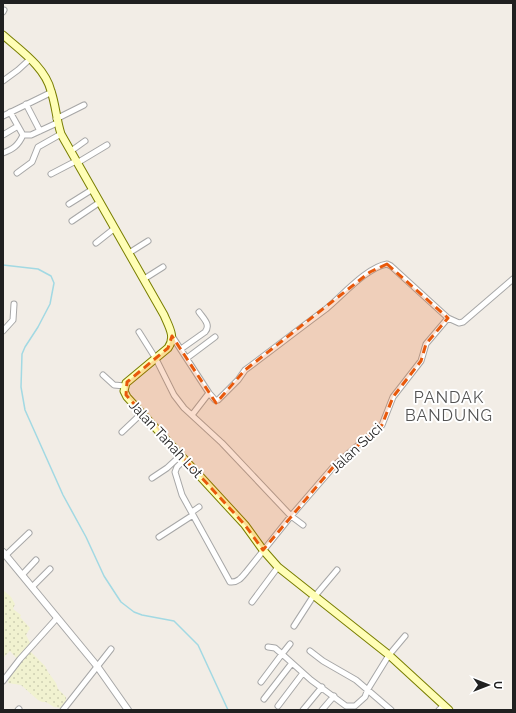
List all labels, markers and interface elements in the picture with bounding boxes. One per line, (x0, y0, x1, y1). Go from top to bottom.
district label: PANDAK BANDUNG (405, 388, 493, 425)
street label: Jalan Tanah Lot (126, 397, 206, 481)
street label: Jalan Suci (327, 420, 385, 476)
north arrow (468, 665, 508, 705)
text: U (491, 681, 504, 689)

